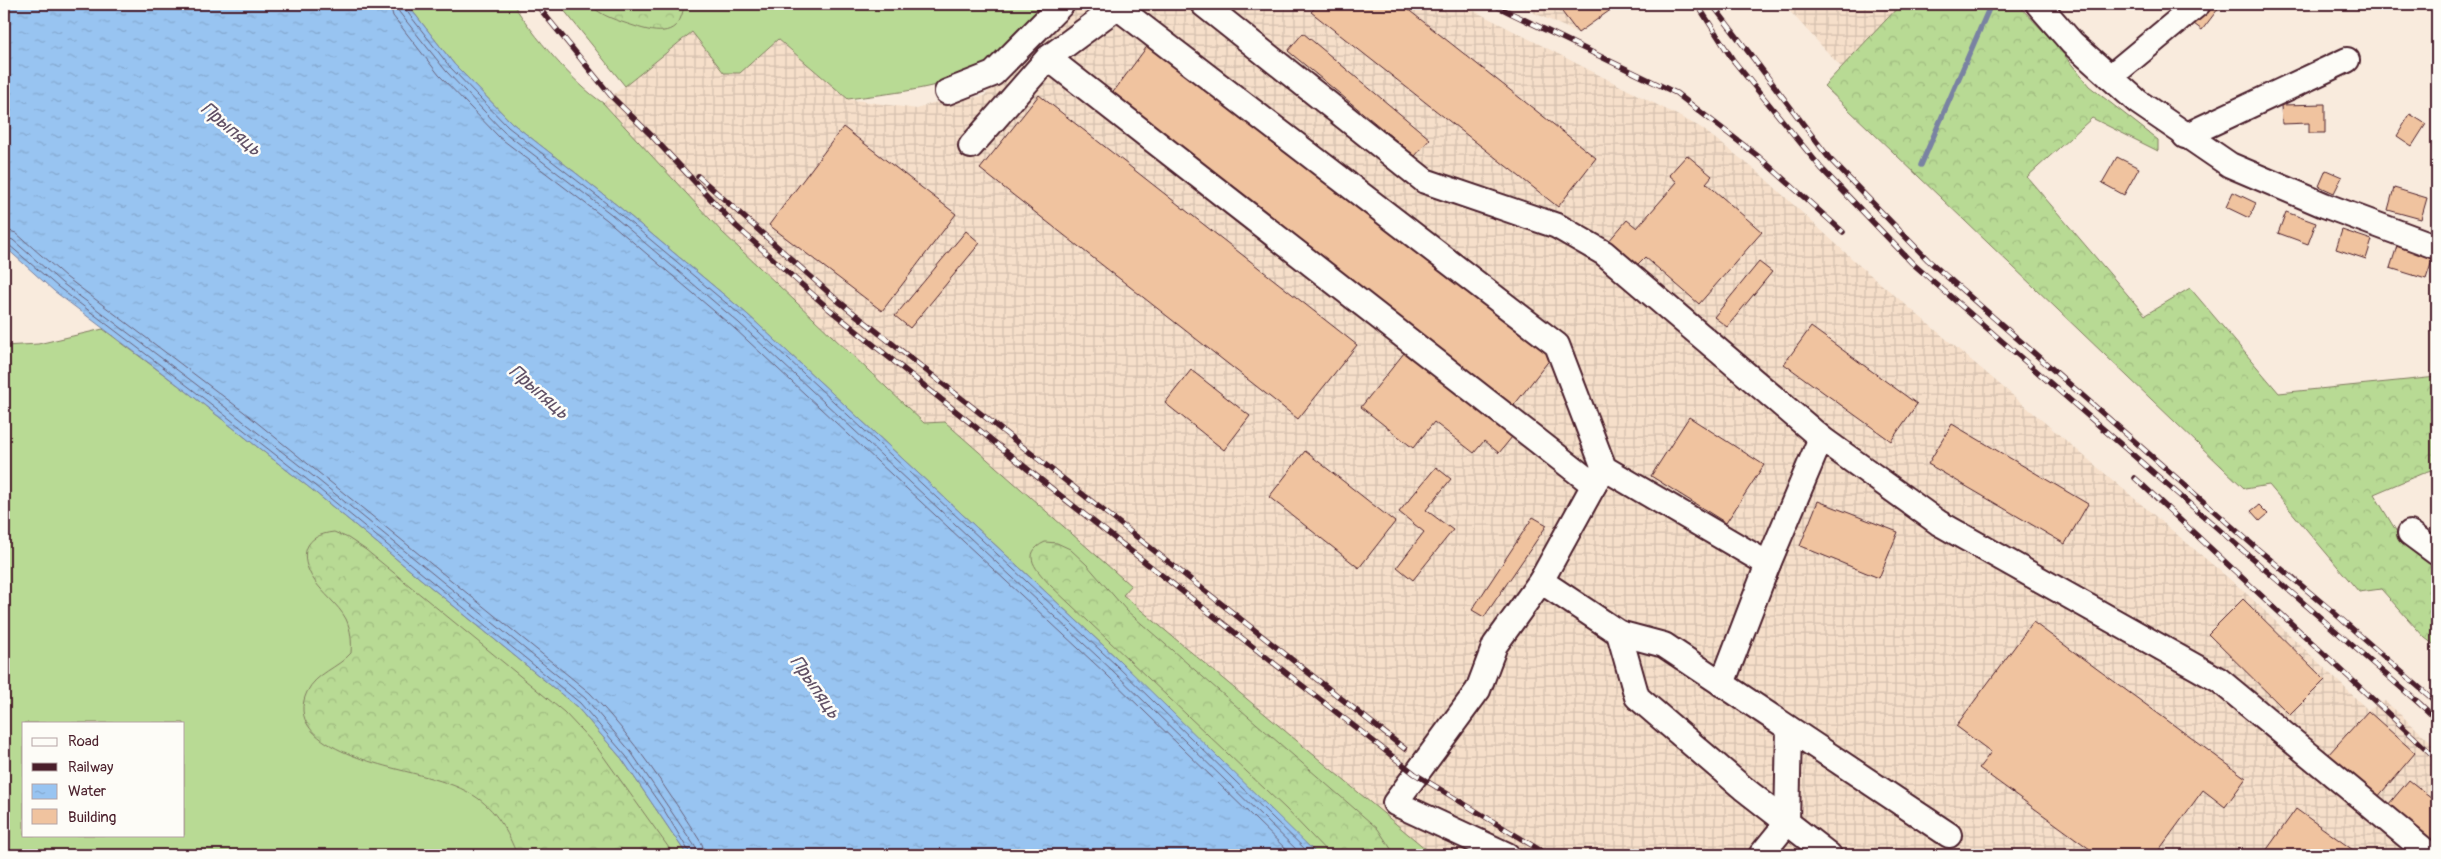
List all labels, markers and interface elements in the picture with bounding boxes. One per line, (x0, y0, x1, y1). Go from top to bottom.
water label: Прыпяць (196, 97, 266, 161)
water label: Прыпяць (504, 359, 574, 425)
water label: Прыпяць (785, 651, 846, 724)
legend (22, 722, 185, 836)
text: Road (68, 732, 99, 751)
text: Railway (68, 758, 114, 777)
text: Water (68, 782, 107, 801)
text: Building (68, 808, 116, 827)

